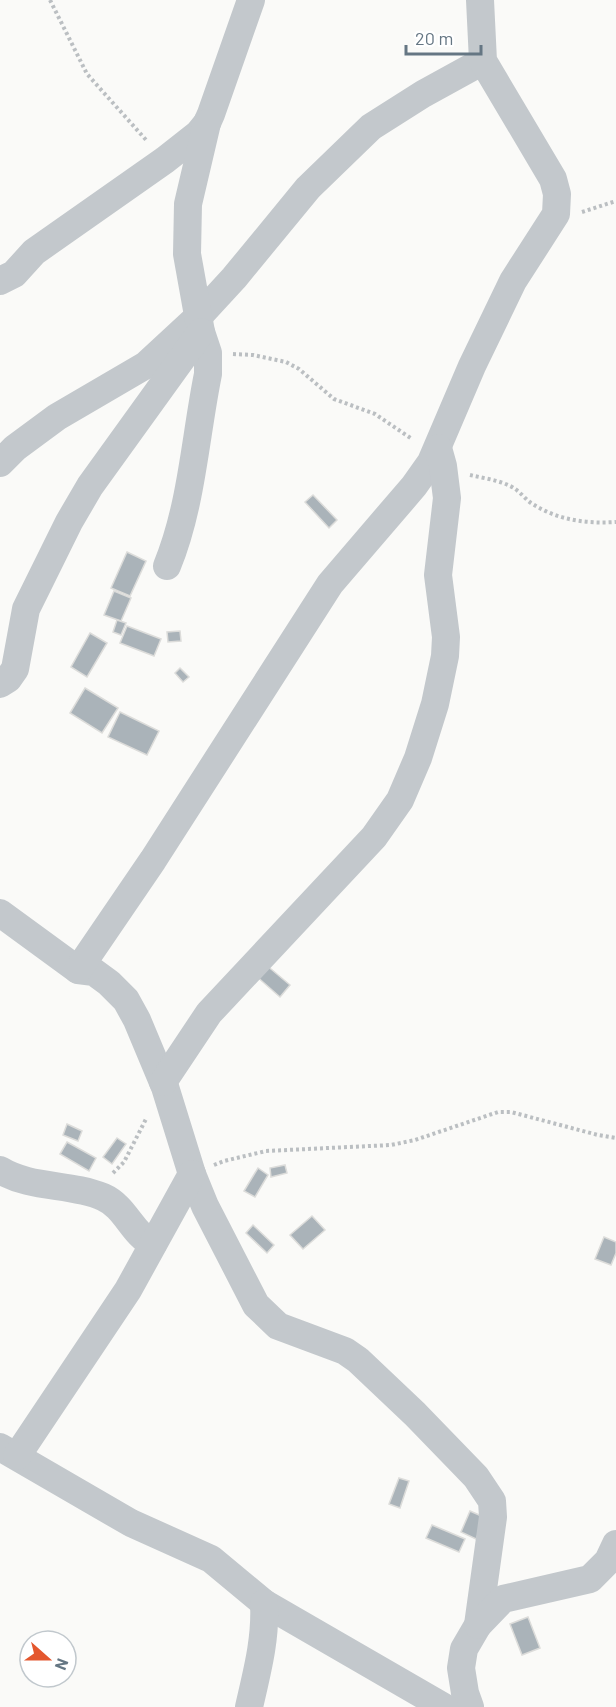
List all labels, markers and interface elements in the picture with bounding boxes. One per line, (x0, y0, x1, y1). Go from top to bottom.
scale bar (406, 18, 481, 56)
text: 20 m (415, 27, 453, 49)
north arrow (18, 1629, 78, 1689)
text: N (52, 1656, 73, 1673)

